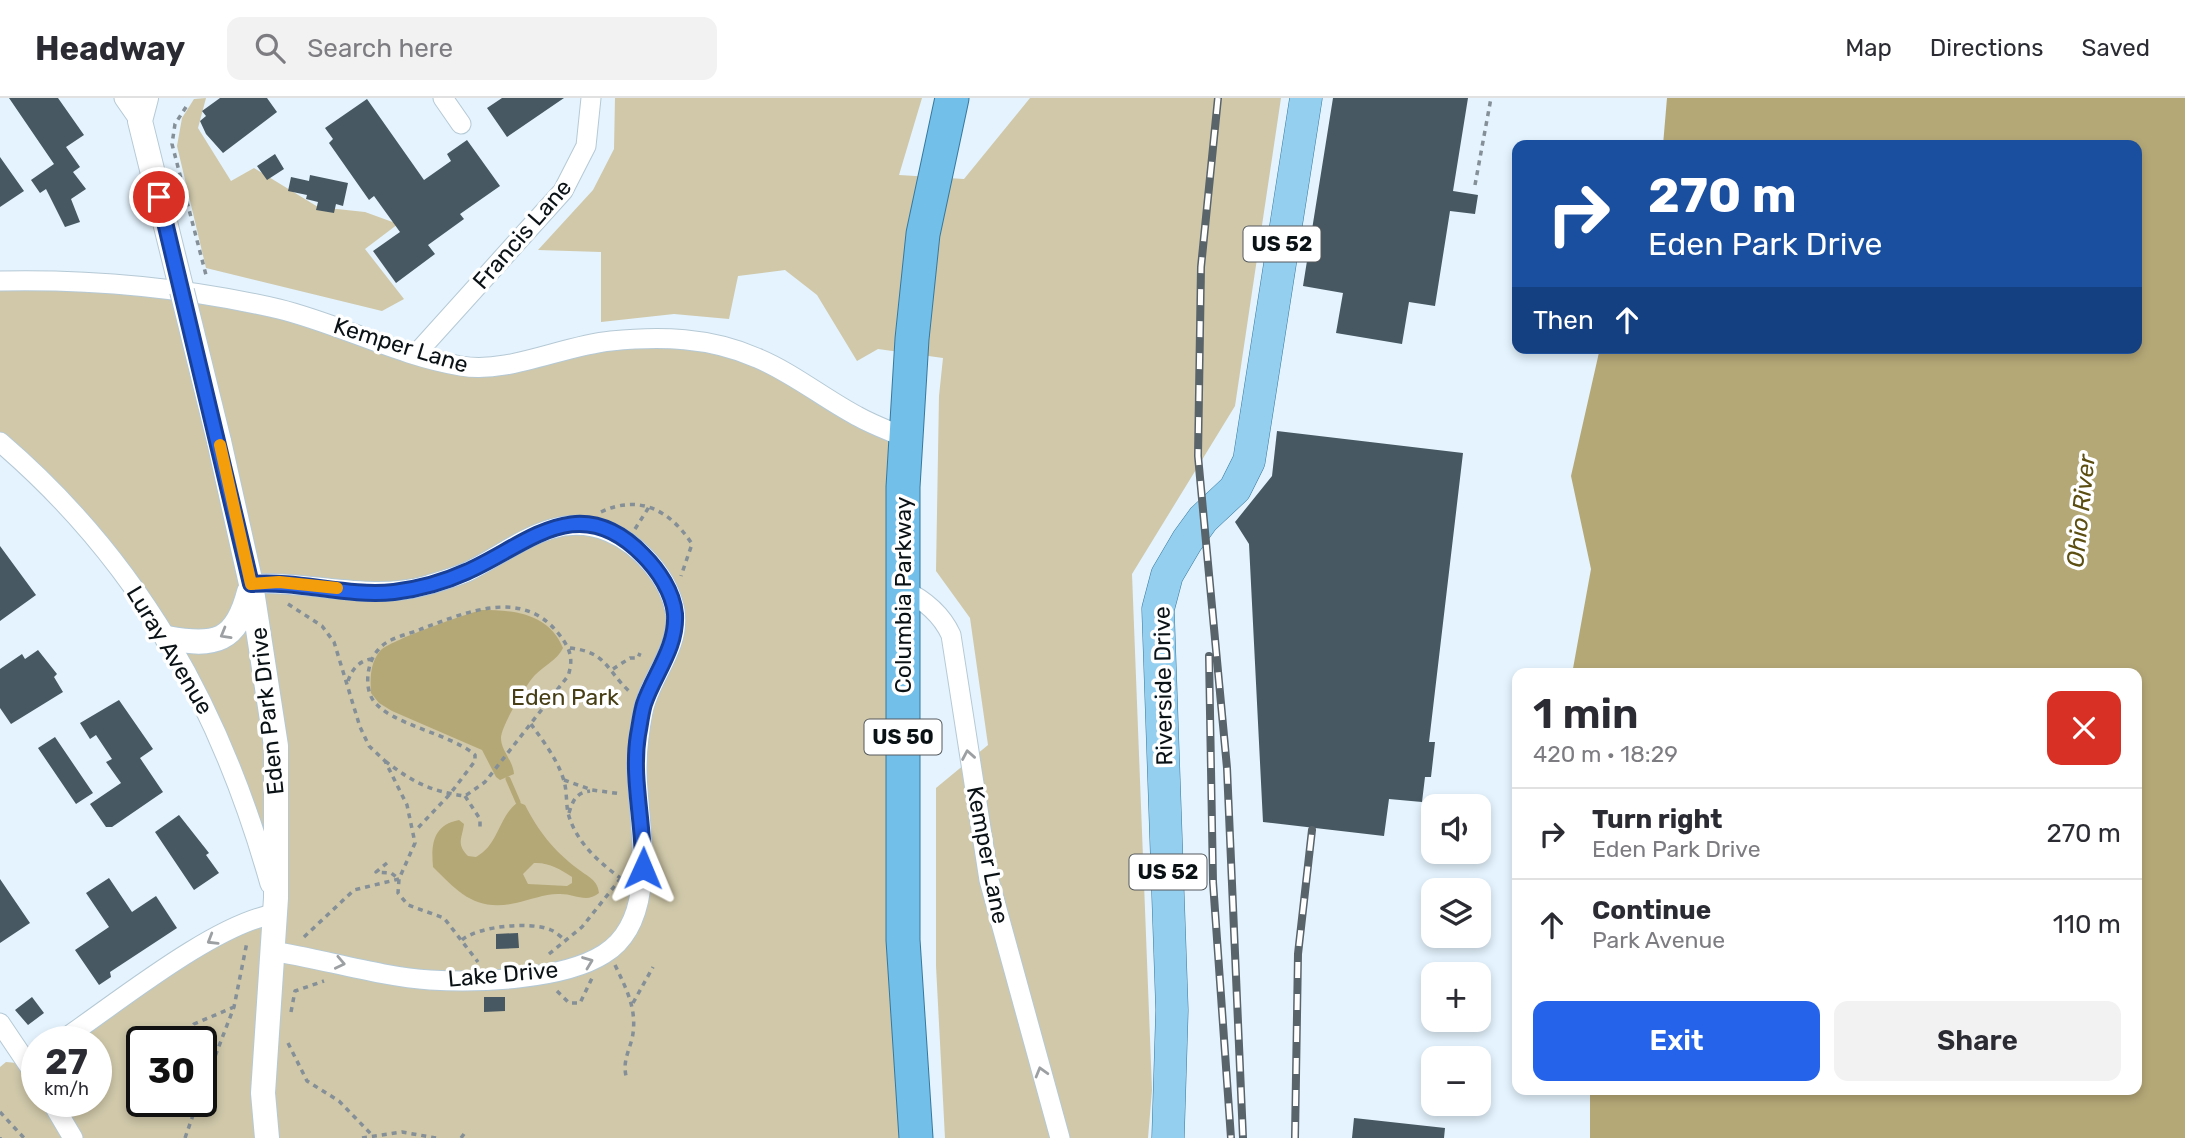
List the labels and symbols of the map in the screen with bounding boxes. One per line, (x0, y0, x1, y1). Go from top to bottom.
pin (129, 167, 189, 227)
street label: Francis Lane (467, 173, 577, 295)
road number: US 52 (1244, 226, 1320, 262)
street label: Kemper Lane (330, 311, 472, 379)
water label: Ohio River (2061, 452, 2101, 569)
street label: Columbia Parkway (889, 496, 917, 694)
street label: Luray Avenue (121, 581, 219, 719)
street label: Riverside Drive (1148, 606, 1178, 766)
one-way arrow (219, 626, 232, 639)
street label: Eden Park Drive (244, 626, 290, 796)
park label: Eden Park (511, 683, 619, 711)
road number: US 50 (864, 720, 942, 754)
one-way arrow (961, 750, 976, 761)
street label: Kemper Lane (961, 784, 1015, 926)
position arrow (606, 831, 680, 905)
road number: US 52 (1130, 854, 1206, 890)
one-way arrow (206, 931, 219, 944)
one-way arrow (334, 954, 346, 969)
street label: Lake Drive (447, 955, 559, 993)
one-way arrow (581, 956, 593, 970)
speed limit sign: 30 (126, 1026, 217, 1117)
one-way arrow (1035, 1066, 1050, 1078)

